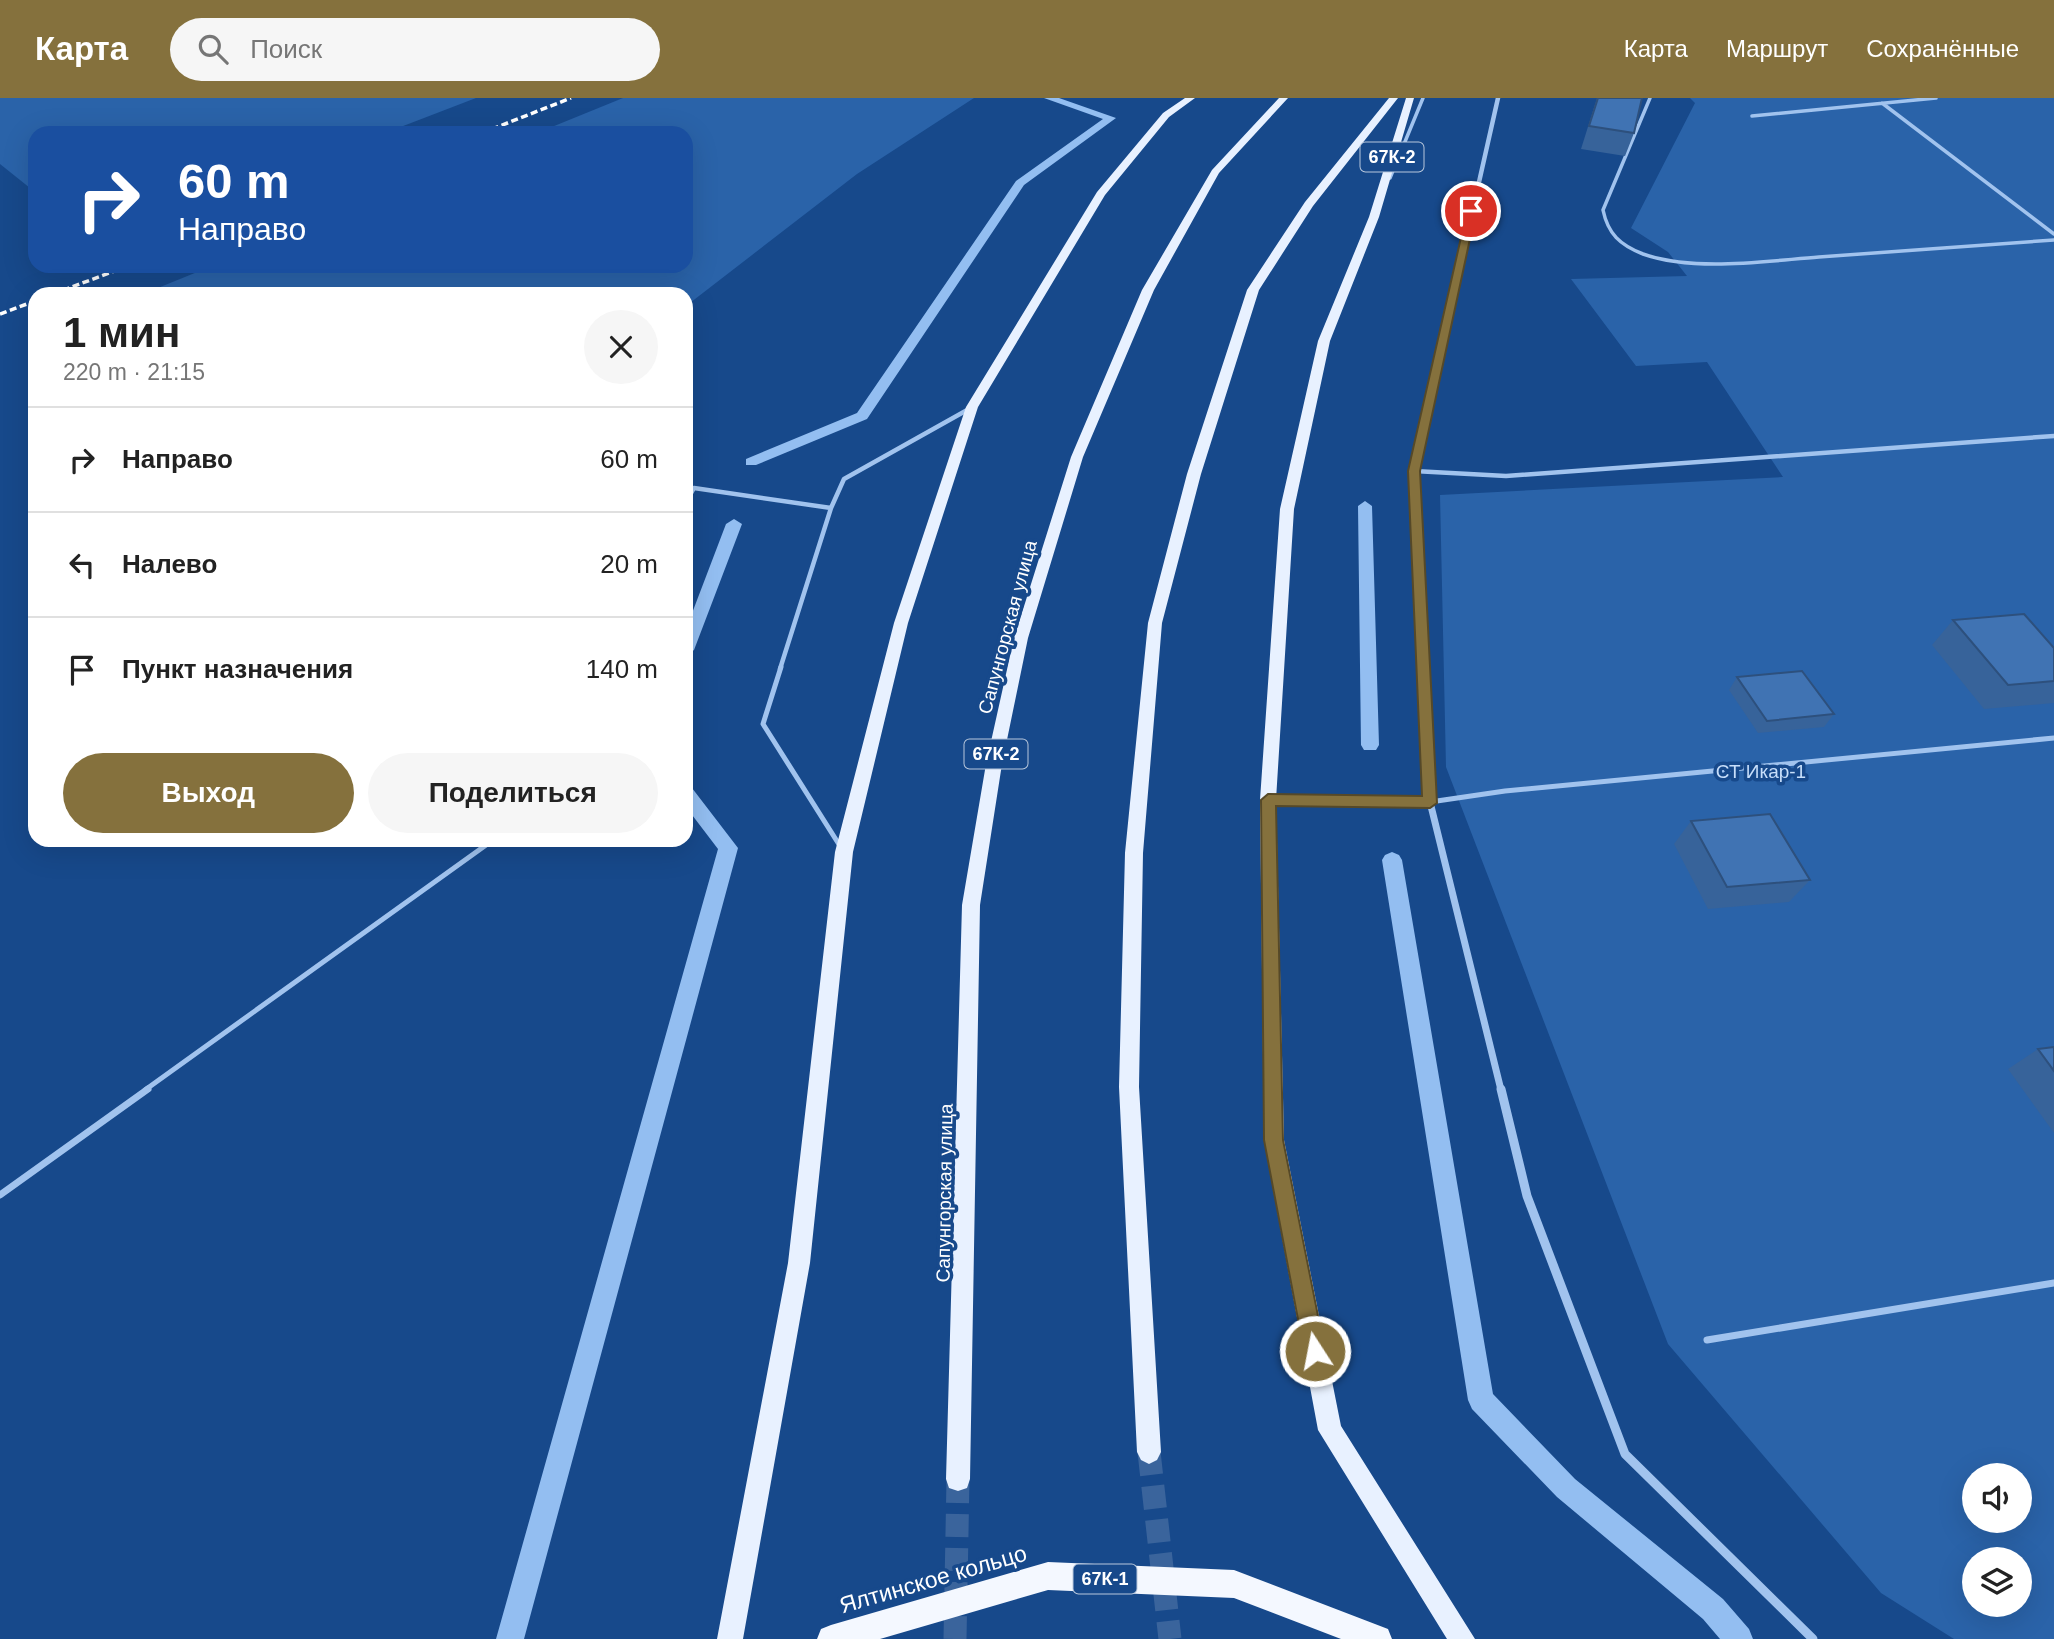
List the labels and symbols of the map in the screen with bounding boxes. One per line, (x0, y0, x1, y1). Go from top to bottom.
road number: 67К-2 (1360, 142, 1424, 172)
pin (1441, 181, 1501, 241)
street label: Сапунгорская улица (974, 538, 1041, 716)
road number: 67К-2 (964, 740, 1028, 768)
park label: СТ Икар-1 (1716, 761, 1806, 782)
street label: Сапунгорская улица (932, 1103, 957, 1283)
position arrow (1278, 1314, 1352, 1388)
street label: Ялтинское кольцо (836, 1540, 1030, 1618)
road number: 67К-1 (1074, 1564, 1136, 1594)

